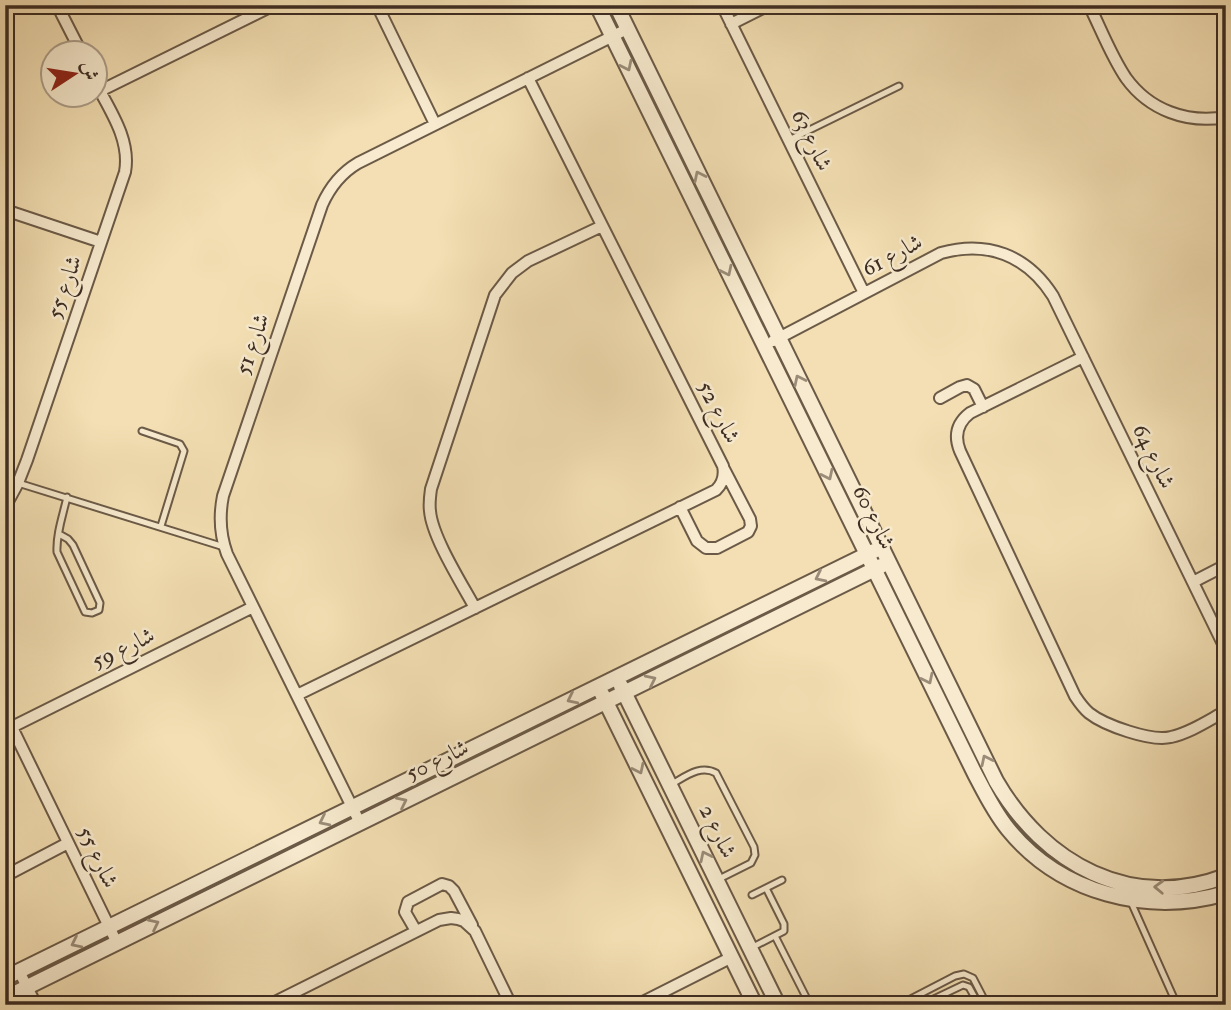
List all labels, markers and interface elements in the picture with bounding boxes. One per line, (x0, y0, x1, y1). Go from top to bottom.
north arrow (38, 38, 108, 108)
text: ش (76, 59, 103, 82)
one-way arrow (618, 59, 632, 72)
street label: شارع 63 (780, 104, 839, 178)
one-way arrow (694, 171, 708, 183)
street label: شارع 61 (857, 227, 930, 287)
street label: شارع 55 (40, 252, 93, 324)
one-way arrow (719, 264, 733, 276)
street label: شارع 51 (228, 309, 281, 380)
one-way arrow (794, 375, 808, 387)
street label: شارع 52 (687, 376, 747, 450)
street label: شارع 64 (1121, 419, 1182, 495)
one-way arrow (819, 468, 833, 480)
street label: شارع 60 (842, 480, 902, 556)
one-way arrow (815, 569, 827, 583)
street label: شارع 59 (87, 620, 162, 680)
one-way arrow (920, 672, 934, 684)
one-way arrow (644, 674, 656, 688)
one-way arrow (567, 691, 579, 705)
street label: شارع 50 (401, 732, 475, 792)
one-way arrow (980, 755, 994, 767)
one-way arrow (631, 762, 645, 774)
one-way arrow (395, 797, 408, 811)
street label: شارع 2 (688, 799, 743, 865)
one-way arrow (319, 813, 331, 827)
street label: شارع 55 (66, 821, 125, 895)
one-way arrow (699, 851, 713, 863)
one-way arrow (1153, 879, 1164, 894)
one-way arrow (147, 919, 159, 933)
one-way arrow (71, 935, 83, 949)

